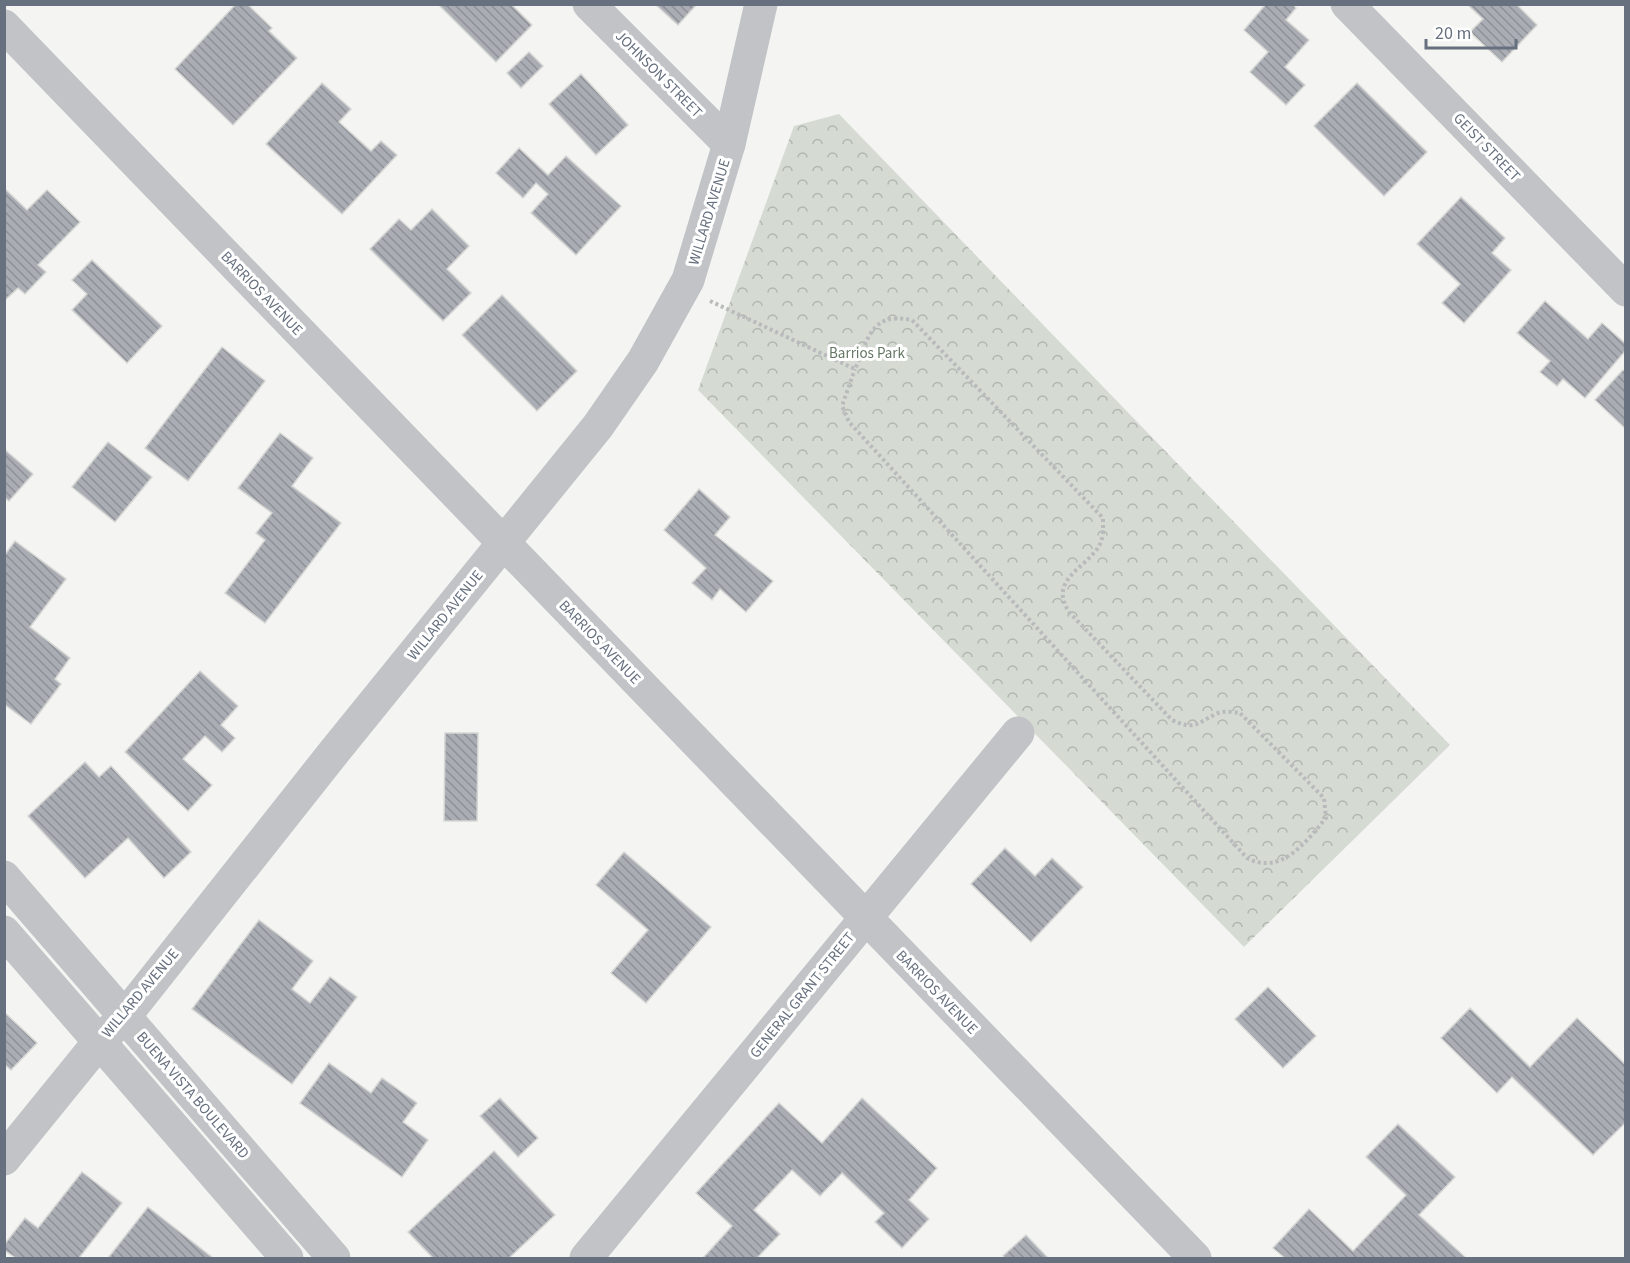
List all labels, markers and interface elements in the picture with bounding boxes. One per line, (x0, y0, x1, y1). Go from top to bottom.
scale bar (1426, 12, 1516, 50)
text: 20 m (1435, 21, 1471, 46)
street label: JOHNSON STREET (610, 26, 707, 123)
street label: GEIST STREET (1449, 108, 1525, 186)
street label: WILLARD AVENUE (683, 156, 736, 268)
street label: BARRIOS AVENUE (216, 247, 307, 340)
park label: Barrios Park (829, 343, 906, 364)
street label: WILLARD AVENUE (403, 566, 488, 665)
street label: BARRIOS AVENUE (554, 596, 645, 689)
street label: GENERAL GRANT STREET (745, 928, 860, 1063)
street label: WILLARD AVENUE (97, 944, 184, 1042)
street label: BARRIOS AVENUE (891, 946, 982, 1039)
street label: BUENA VISTA BOULEVARD (131, 1027, 254, 1163)

